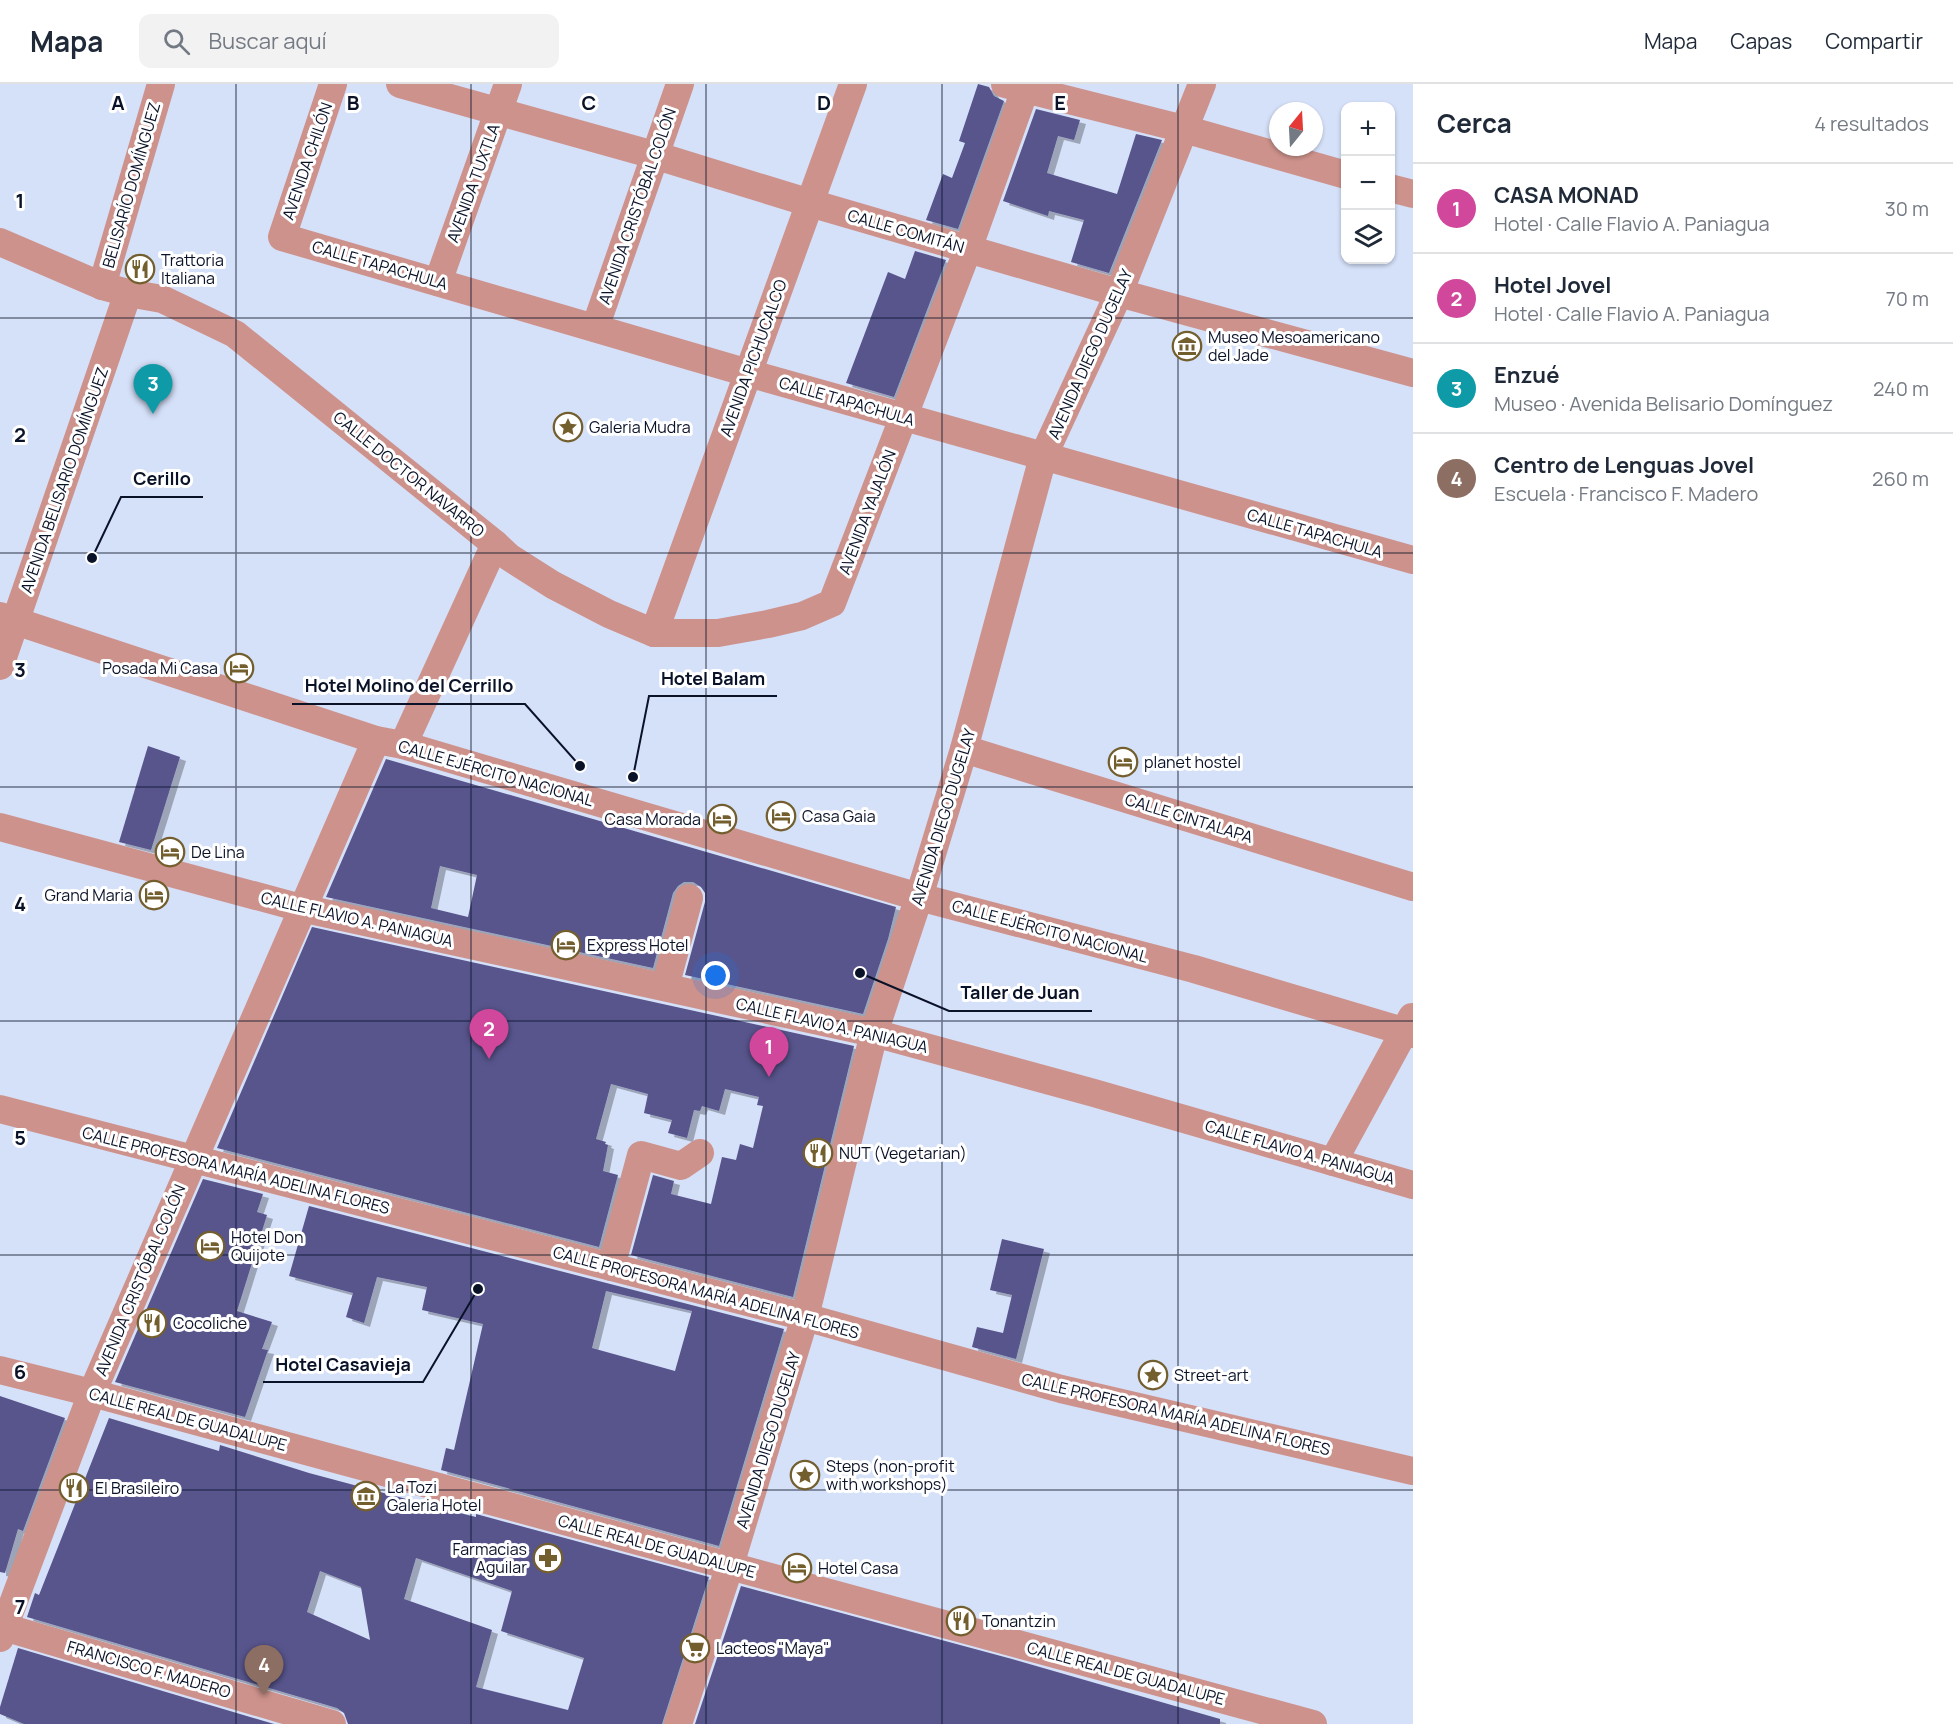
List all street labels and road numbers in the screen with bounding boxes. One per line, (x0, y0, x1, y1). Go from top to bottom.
street label: AVENIDA CHILÓN (277, 99, 337, 223)
street label: BELISARÍO DOMÍNGUEZ (98, 100, 164, 270)
street label: AVENIDA CRISTÓBAL COLÓN (593, 105, 681, 307)
street label: AVENIDA TUXTLA (441, 120, 505, 246)
street label: CALLE COMITÁN (845, 204, 967, 258)
street label: CALLE TAPACHULA (310, 235, 450, 295)
street label: AVENIDA DIEGO DUGELAY (1043, 265, 1138, 443)
street label: AVENIDA PICHUCALCO (714, 276, 792, 440)
street label: AVENIDA BELISARIO DOMÍNGUEZ (15, 364, 113, 596)
street label: CALLE TAPACHULA (777, 371, 917, 431)
street label: CALLE DOCTOR NAVARRO (329, 406, 489, 542)
street label: AVENIDA YAJALÓN (833, 447, 901, 577)
street label: CALLE TAPACHULA (1245, 503, 1385, 563)
street label: AVENIDA DIEGO DUGELAY (906, 726, 980, 908)
street label: CALLE EJÉRCITO NACIONAL (396, 735, 596, 811)
street label: CALLE CINTALAPA (1122, 788, 1256, 848)
street label: CALLE FLAVIO A. PANIAGUA (259, 886, 455, 952)
street label: CALLE EJÉRCITO NACIONAL (950, 894, 1150, 968)
street label: CALLE FLAVIO A. PANIAGUA (734, 992, 930, 1058)
street label: CALLE FLAVIO A. PANIAGUA (1203, 1114, 1397, 1190)
street label: CALLE PROFESORA MARÍA ADELINA FLORES (80, 1121, 392, 1219)
street label: AVENIDA CRISTÓBAL COLÓN (90, 1181, 190, 1379)
street label: CALLE PROFESORA MARÍA ADELINA FLORES (551, 1240, 862, 1344)
street label: AVENIDA DIEGO DUGELAY (731, 1349, 805, 1531)
street label: CALLE PROFESORA MARÍA ADELINA FLORES (1020, 1368, 1333, 1460)
street label: CALLE REAL DE GUADALUPE (87, 1382, 289, 1456)
street label: CALLE REAL DE GUADALUPE (556, 1509, 758, 1583)
street label: FRANCISCO F. MADERO (65, 1635, 234, 1703)
street label: CALLE REAL DE GUADALUPE (1025, 1636, 1227, 1710)

